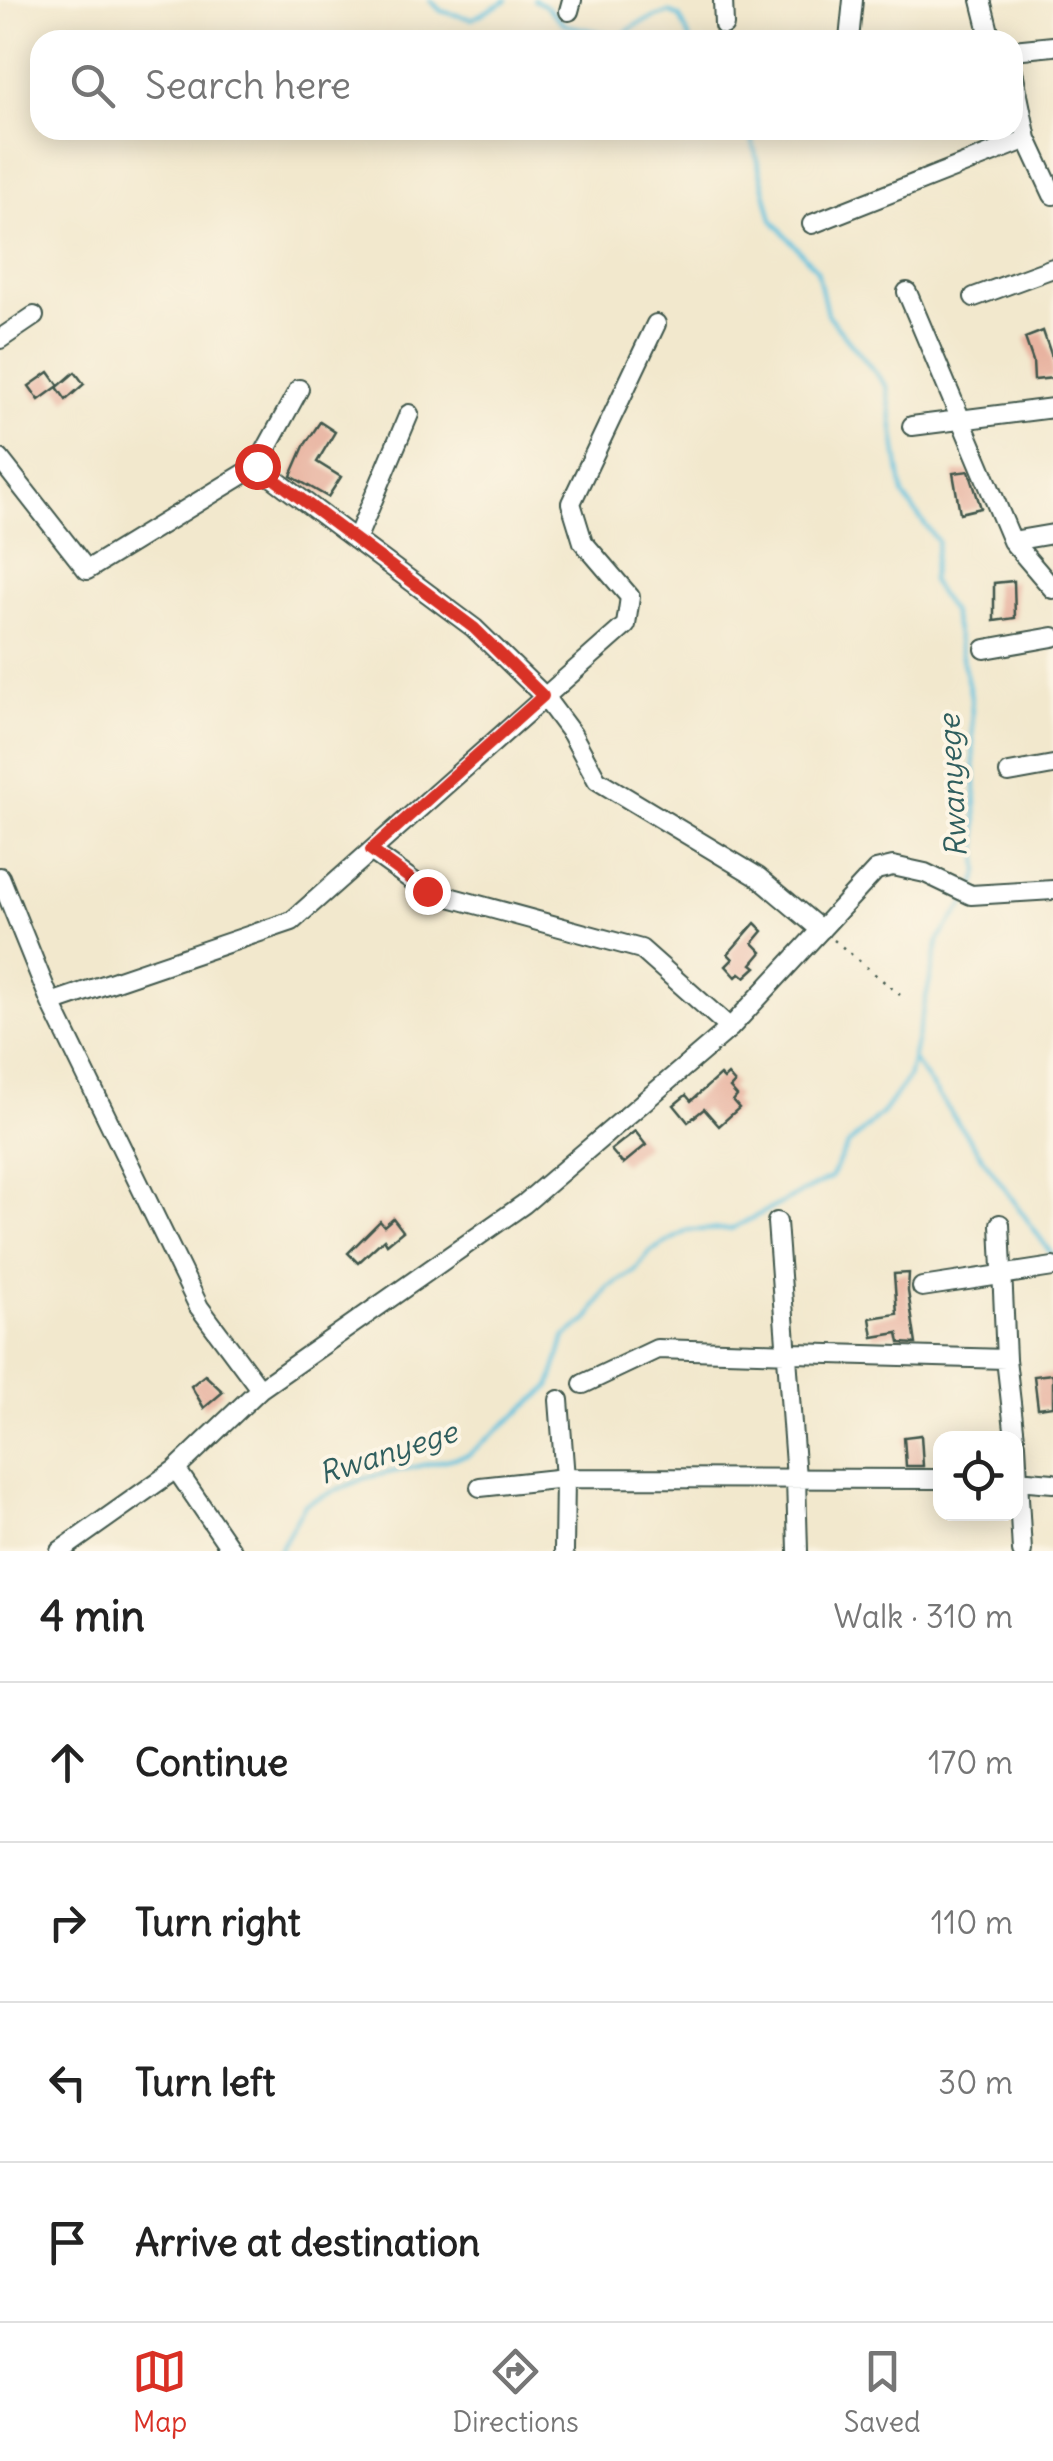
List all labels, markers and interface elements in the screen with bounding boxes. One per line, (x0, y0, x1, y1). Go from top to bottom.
search box (30, 30, 1023, 140)
icon: search (65, 58, 120, 113)
text: Search here (145, 62, 351, 109)
route start (235, 444, 281, 490)
water label: Rwanyege (929, 712, 975, 858)
route end (405, 869, 451, 915)
water label: Rwanyege (314, 1411, 463, 1492)
map controls (933, 1431, 1023, 1521)
button: locate (933, 1431, 1023, 1521)
text: 4 min (40, 1590, 145, 1642)
text: Walk · 310 m (834, 1596, 1013, 1637)
icon: ahead (40, 1735, 95, 1790)
text: Continue (135, 1739, 288, 1786)
text: 170 m (928, 1742, 1013, 1783)
icon: right (40, 1895, 95, 1950)
text: Turn right (135, 1899, 301, 1946)
text: 110 m (931, 1902, 1013, 1943)
icon: left (40, 2055, 95, 2110)
text: Turn left (135, 2059, 275, 2106)
text: 30 m (938, 2062, 1013, 2103)
icon: arrive (40, 2215, 95, 2270)
text: Arrive at destination (135, 2219, 480, 2266)
tab: Map (132, 2344, 187, 2440)
tab: Directions (452, 2344, 579, 2440)
tab: Saved (844, 2344, 921, 2440)

